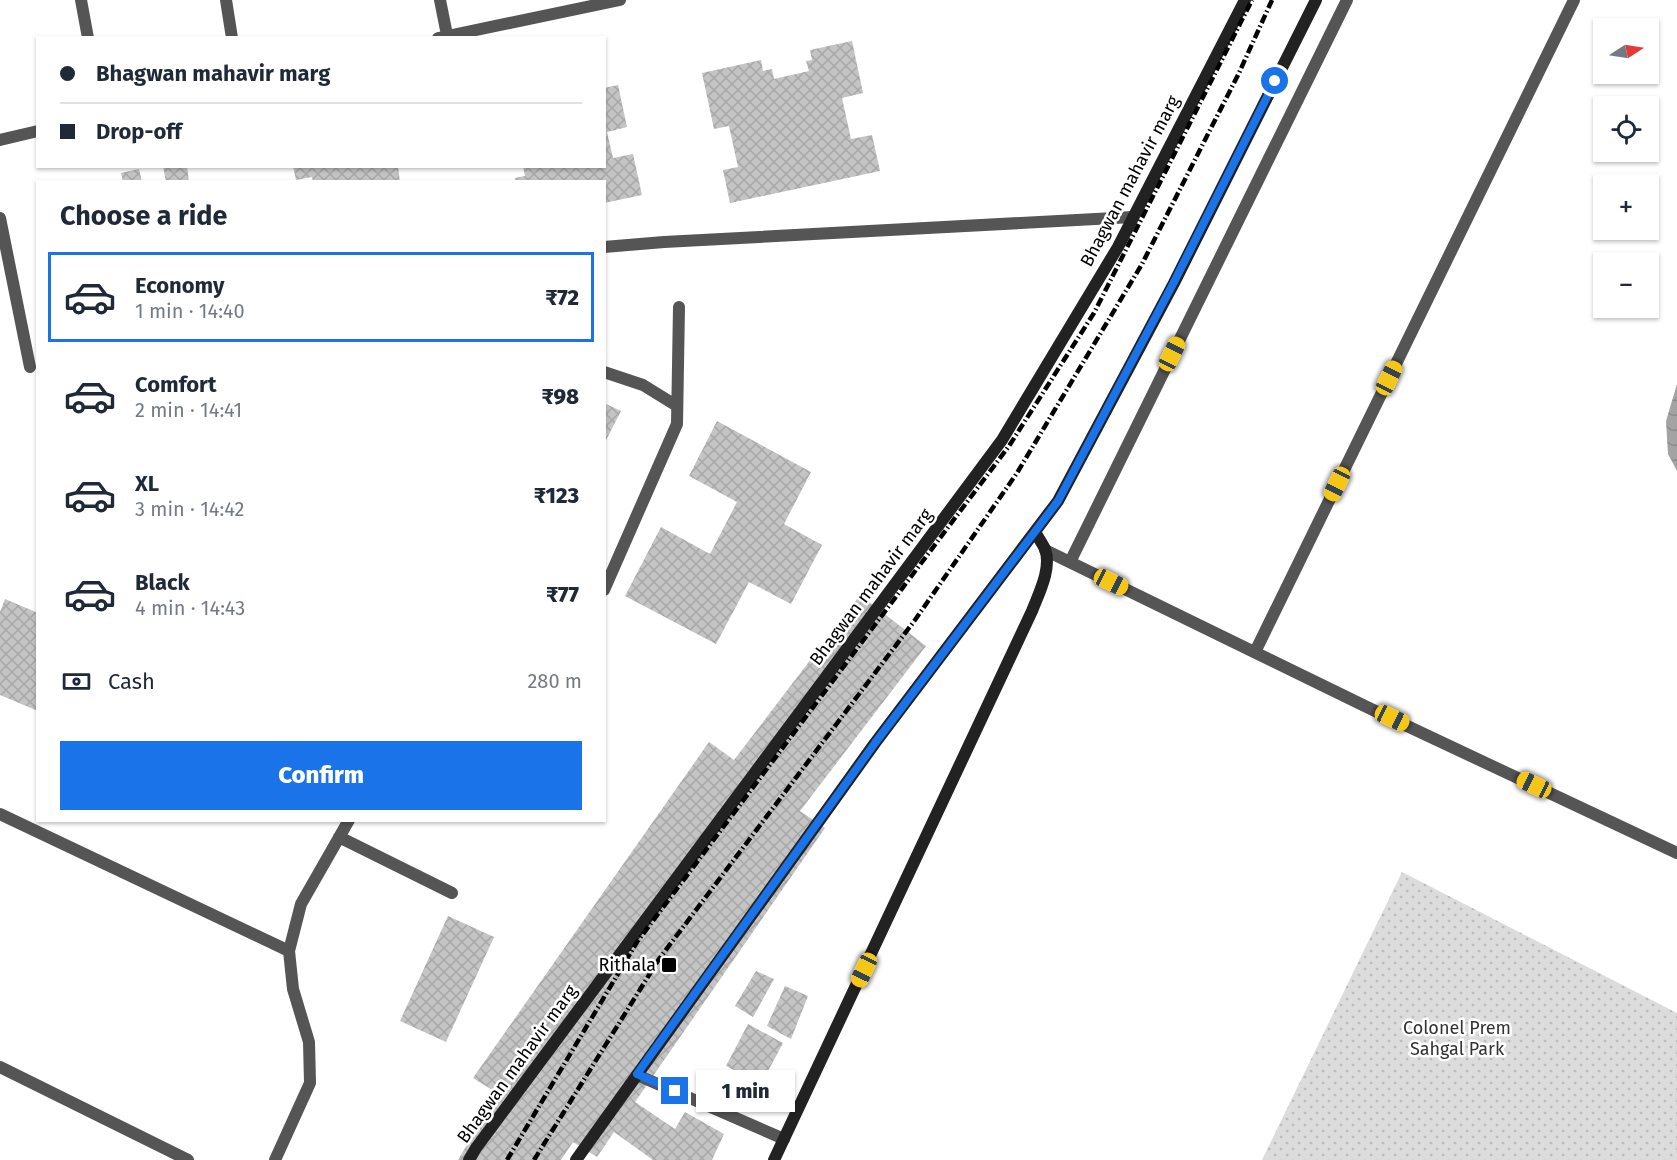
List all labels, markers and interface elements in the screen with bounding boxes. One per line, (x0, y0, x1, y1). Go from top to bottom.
north arrow (1593, 18, 1659, 84)
map controls (1593, 18, 1659, 318)
text: Bhagwan mahavir marg (96, 60, 330, 87)
route start (1261, 67, 1288, 94)
street label: Bhagwan mahavir marg (1076, 91, 1185, 270)
button: locate (1593, 96, 1659, 162)
text: Drop-off (96, 118, 182, 145)
button: + (1593, 174, 1659, 240)
text: Choose a ride (60, 200, 227, 232)
button: − (1593, 252, 1659, 318)
icon: car (63, 270, 117, 324)
text: Economy (135, 272, 224, 299)
text: ₹72 (545, 284, 579, 311)
text: 1 min · 14:40 (135, 299, 245, 323)
car (1156, 334, 1188, 374)
car (1373, 358, 1405, 398)
icon: car (63, 369, 117, 423)
text: Comfort (135, 371, 216, 398)
text: ₹98 (541, 383, 579, 410)
text: 2 min · 14:41 (135, 398, 242, 422)
car (1321, 464, 1353, 504)
icon: car (63, 468, 117, 522)
text: XL (135, 470, 159, 497)
text: ₹123 (534, 482, 579, 509)
text: 3 min · 14:42 (135, 497, 244, 521)
street label: Bhagwan mahavir marg (805, 504, 937, 670)
car (1091, 566, 1131, 598)
icon: car (63, 567, 117, 621)
text: Black (135, 569, 190, 596)
text: ₹77 (546, 581, 579, 608)
text: 4 min · 14:43 (135, 596, 245, 620)
icon: cash (60, 665, 93, 698)
text: Cash (108, 668, 155, 695)
text: 280 m (527, 669, 582, 693)
car (1372, 702, 1412, 734)
button: Confirm (60, 741, 582, 810)
car (1514, 769, 1554, 801)
car (848, 950, 880, 990)
place label: Rithala (598, 954, 656, 976)
marker: Rithala (660, 956, 678, 974)
street label: Bhagwan mahavir marg (452, 980, 582, 1148)
park label: Colonel Prem Sahgal Park (1403, 1017, 1511, 1060)
callout: 1 min (696, 1070, 795, 1112)
route end (661, 1077, 688, 1104)
text: 1 min (722, 1079, 769, 1103)

